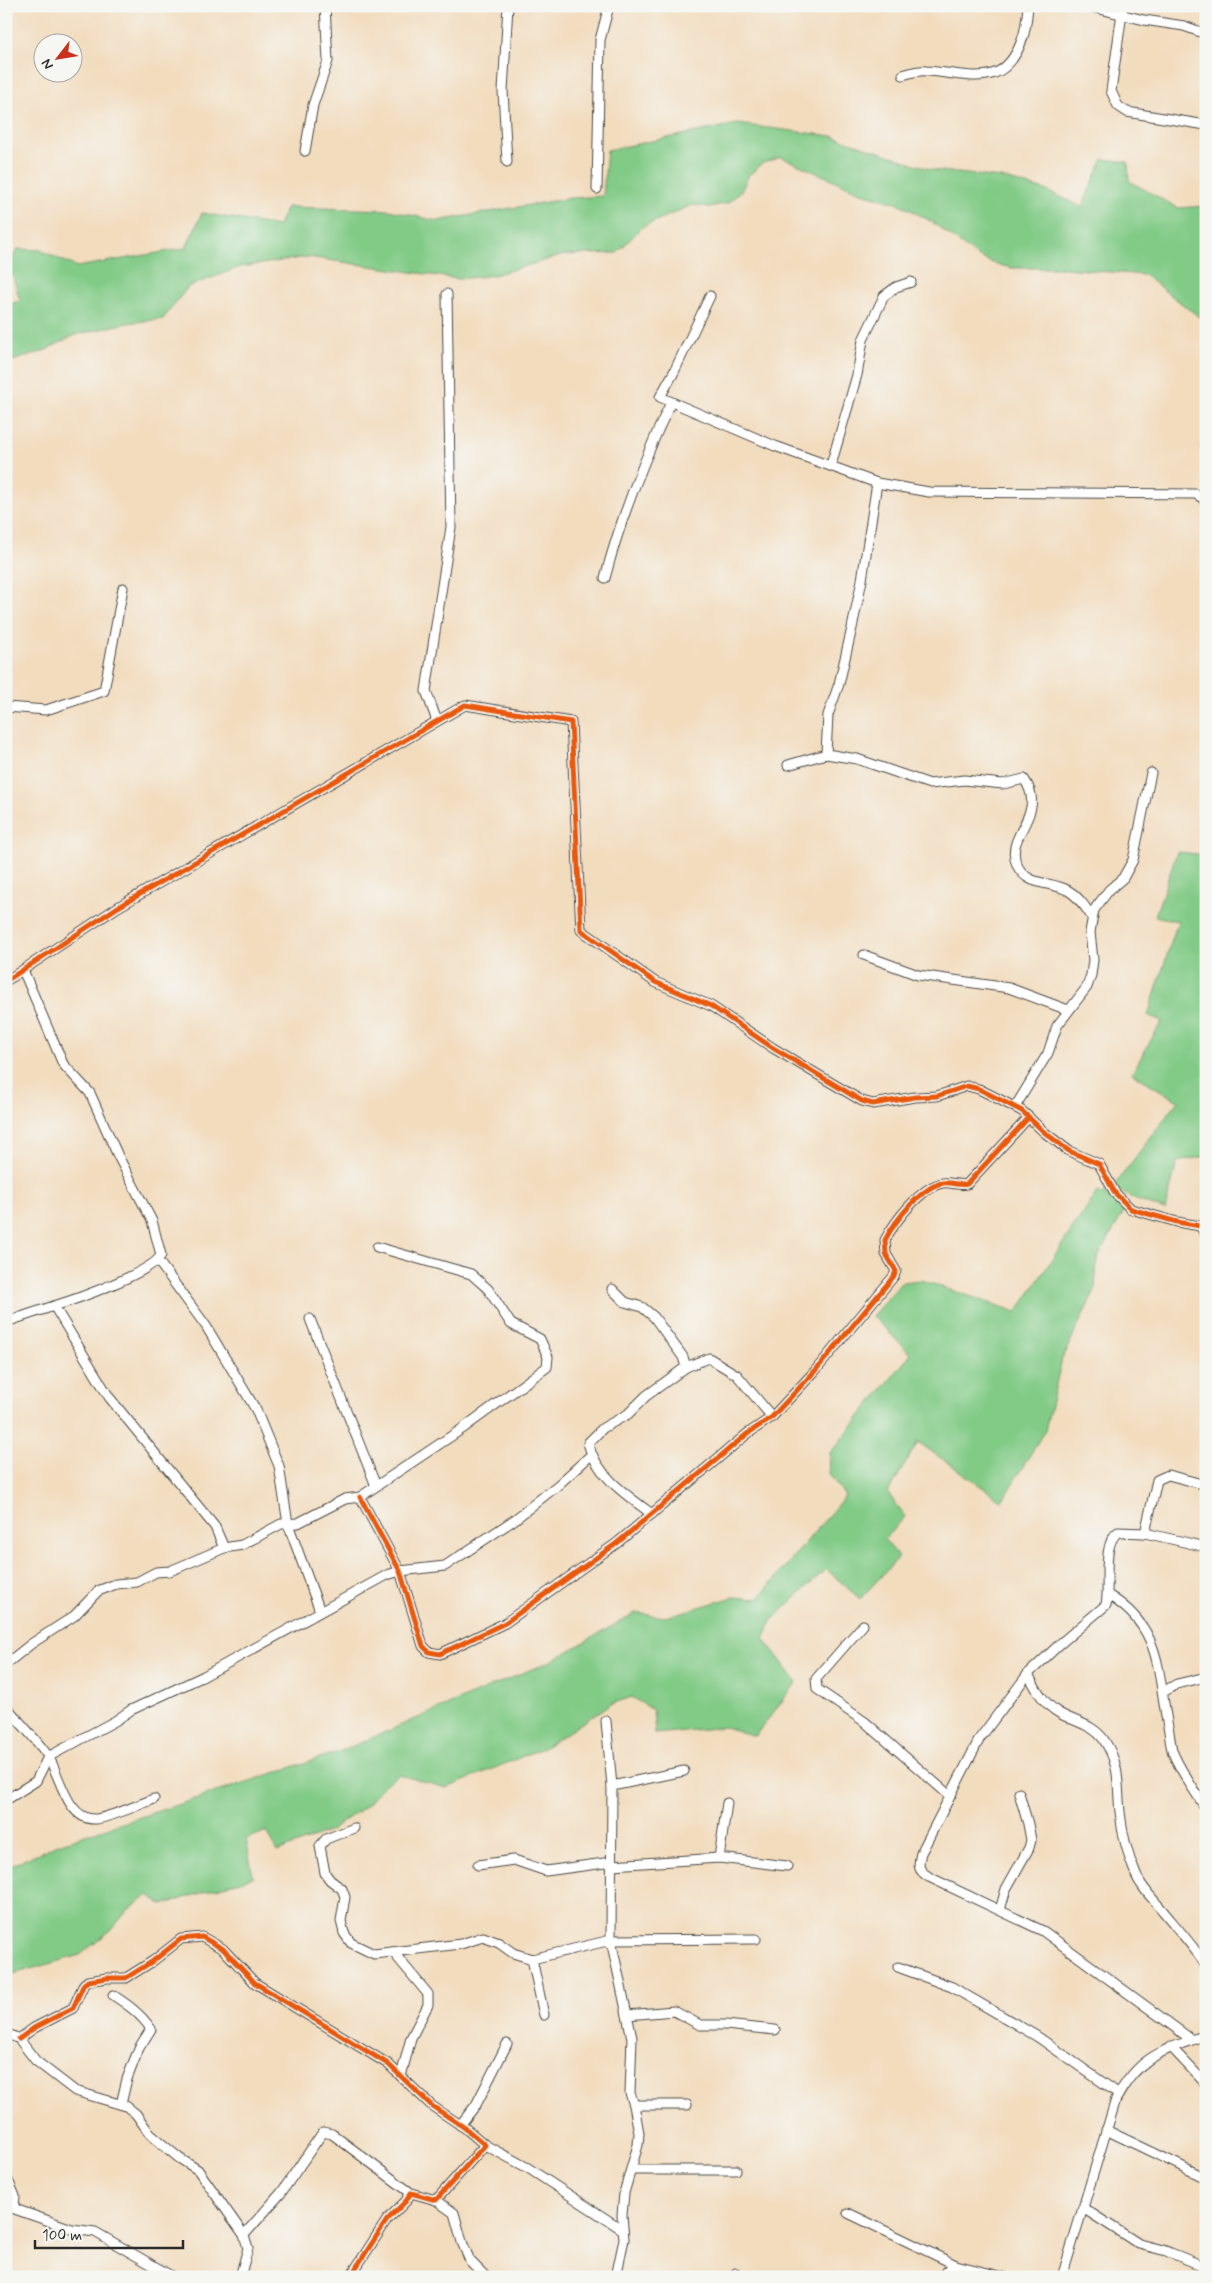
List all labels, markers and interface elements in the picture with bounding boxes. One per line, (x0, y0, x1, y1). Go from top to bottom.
north arrow (32, 32, 82, 82)
text: N (38, 56, 58, 73)
scale bar (35, 2218, 182, 2250)
text: 100 m (42, 2226, 82, 2246)

